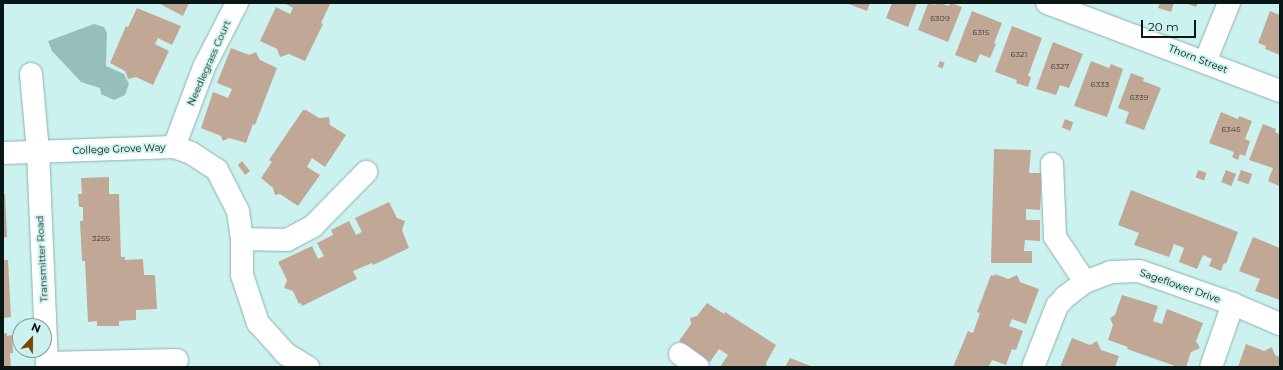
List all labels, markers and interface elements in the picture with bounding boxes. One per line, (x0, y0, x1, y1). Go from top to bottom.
scale bar (1143, 12, 1198, 38)
house number: 6309 (930, 14, 950, 24)
street label: Needlegrass Court (185, 18, 233, 108)
text: 20 m (1148, 19, 1179, 34)
house number: 6315 (973, 28, 989, 38)
street label: Thorn Street (1167, 42, 1229, 76)
house number: 6321 (1011, 50, 1027, 60)
house number: 6327 (1051, 62, 1069, 72)
house number: 6333 (1091, 80, 1109, 90)
house number: 6339 (1130, 93, 1148, 103)
house number: 6345 (1221, 125, 1241, 135)
street label: College Grove Way (72, 141, 166, 157)
street label: Transmitter Road (34, 215, 50, 303)
house number: 3255 (92, 234, 110, 244)
street label: Sageflower Drive (1138, 267, 1222, 305)
north arrow (12, 318, 52, 358)
text: N (29, 320, 43, 336)

